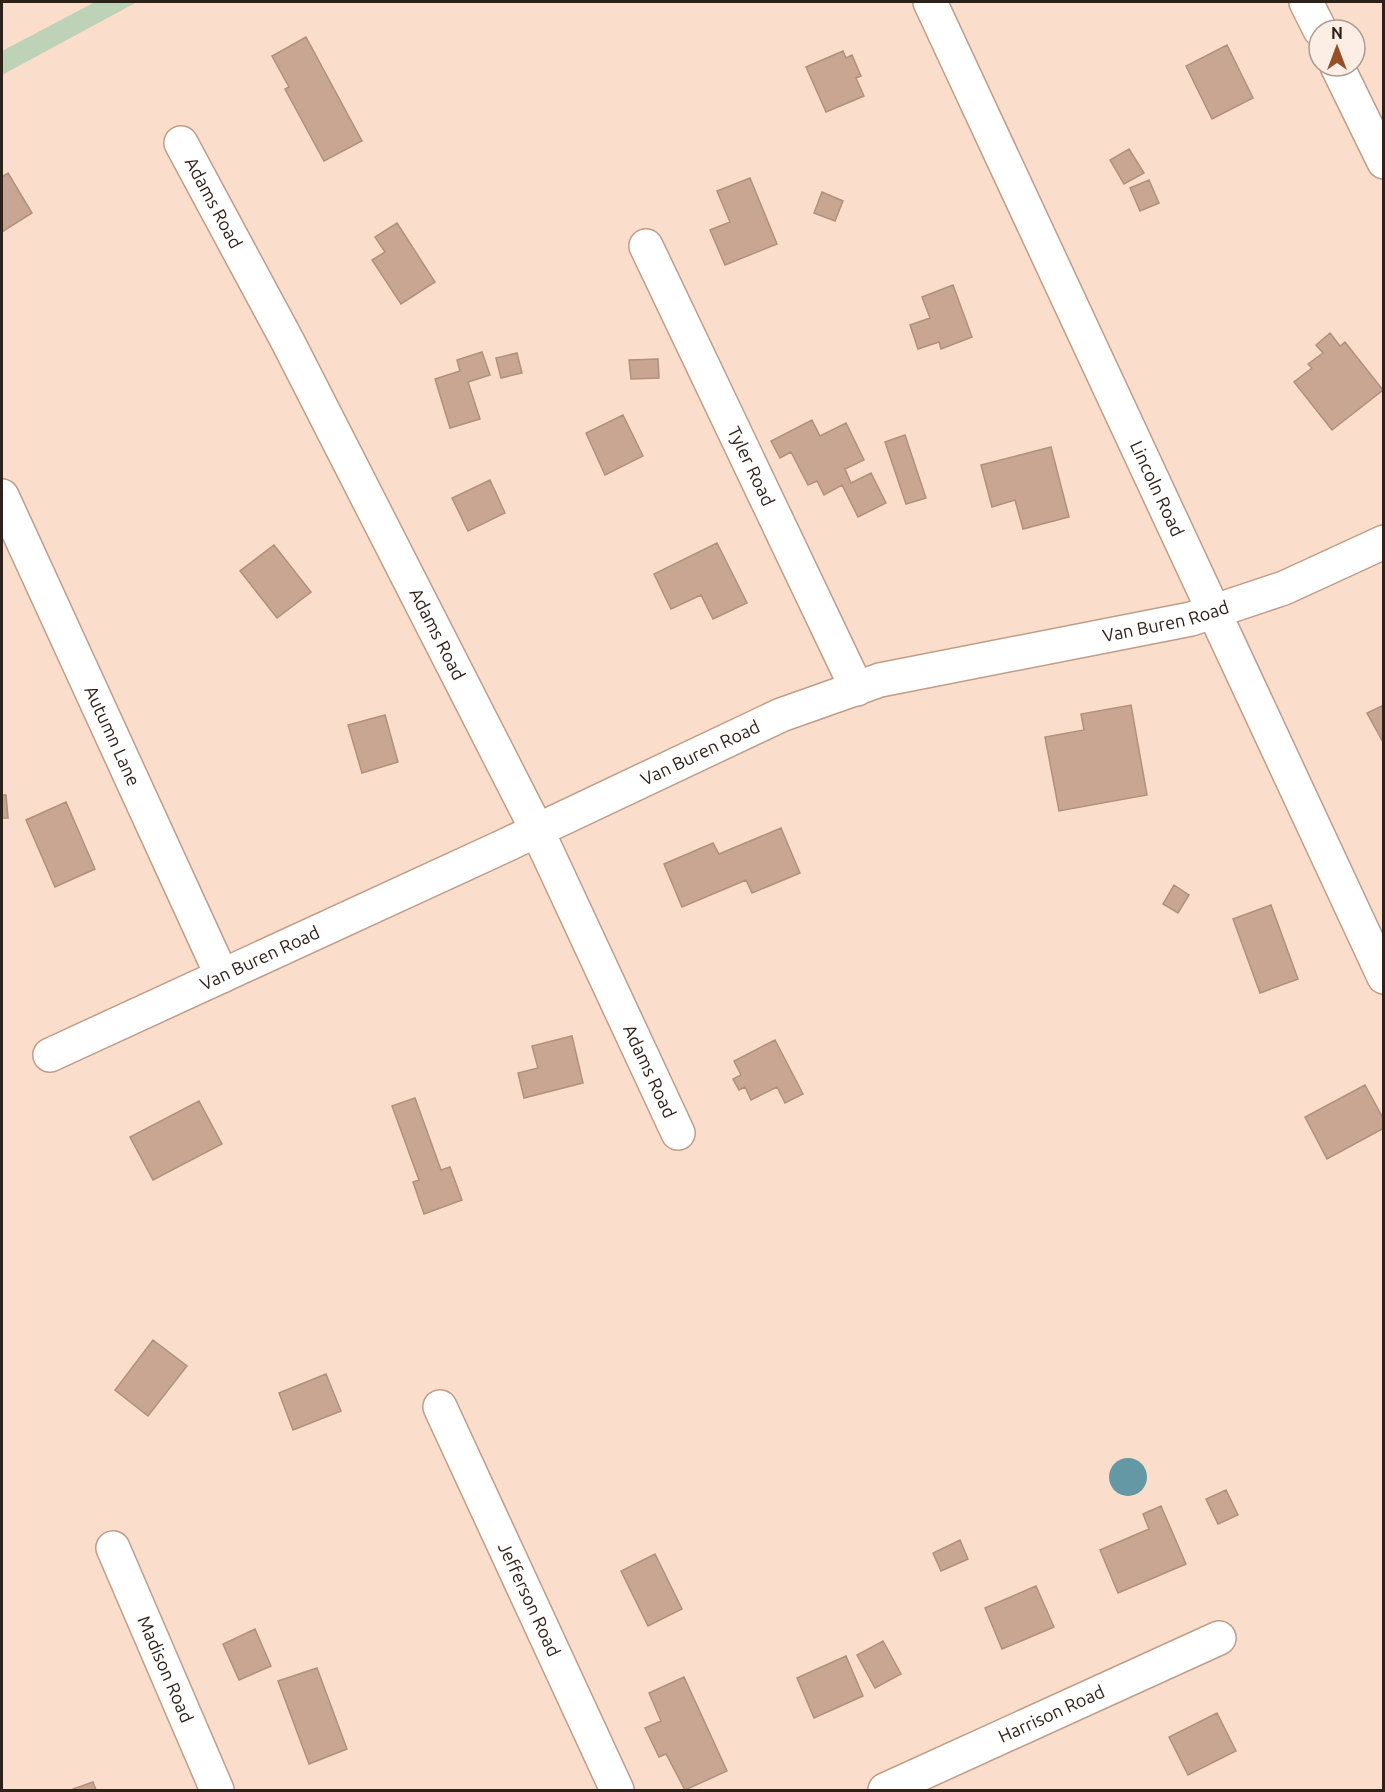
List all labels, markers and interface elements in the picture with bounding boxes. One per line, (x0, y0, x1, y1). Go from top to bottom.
north arrow (1307, 18, 1367, 78)
text: N (1331, 24, 1343, 42)
street label: Adams Road (181, 153, 247, 251)
street label: Tyler Road (724, 423, 779, 509)
street label: Lincoln Road (1127, 437, 1188, 539)
street label: Adams Road (406, 584, 470, 683)
street label: Van Buren Road (1101, 596, 1231, 645)
street label: Autumn Lane (81, 682, 144, 789)
street label: Van Buren Road (637, 716, 763, 789)
street label: Van Buren Road (197, 921, 322, 994)
street label: Adams Road (620, 1021, 680, 1121)
street label: Jefferson Road (495, 1539, 565, 1659)
street label: Madison Road (134, 1613, 198, 1725)
street label: Harrison Road (995, 1681, 1107, 1746)

